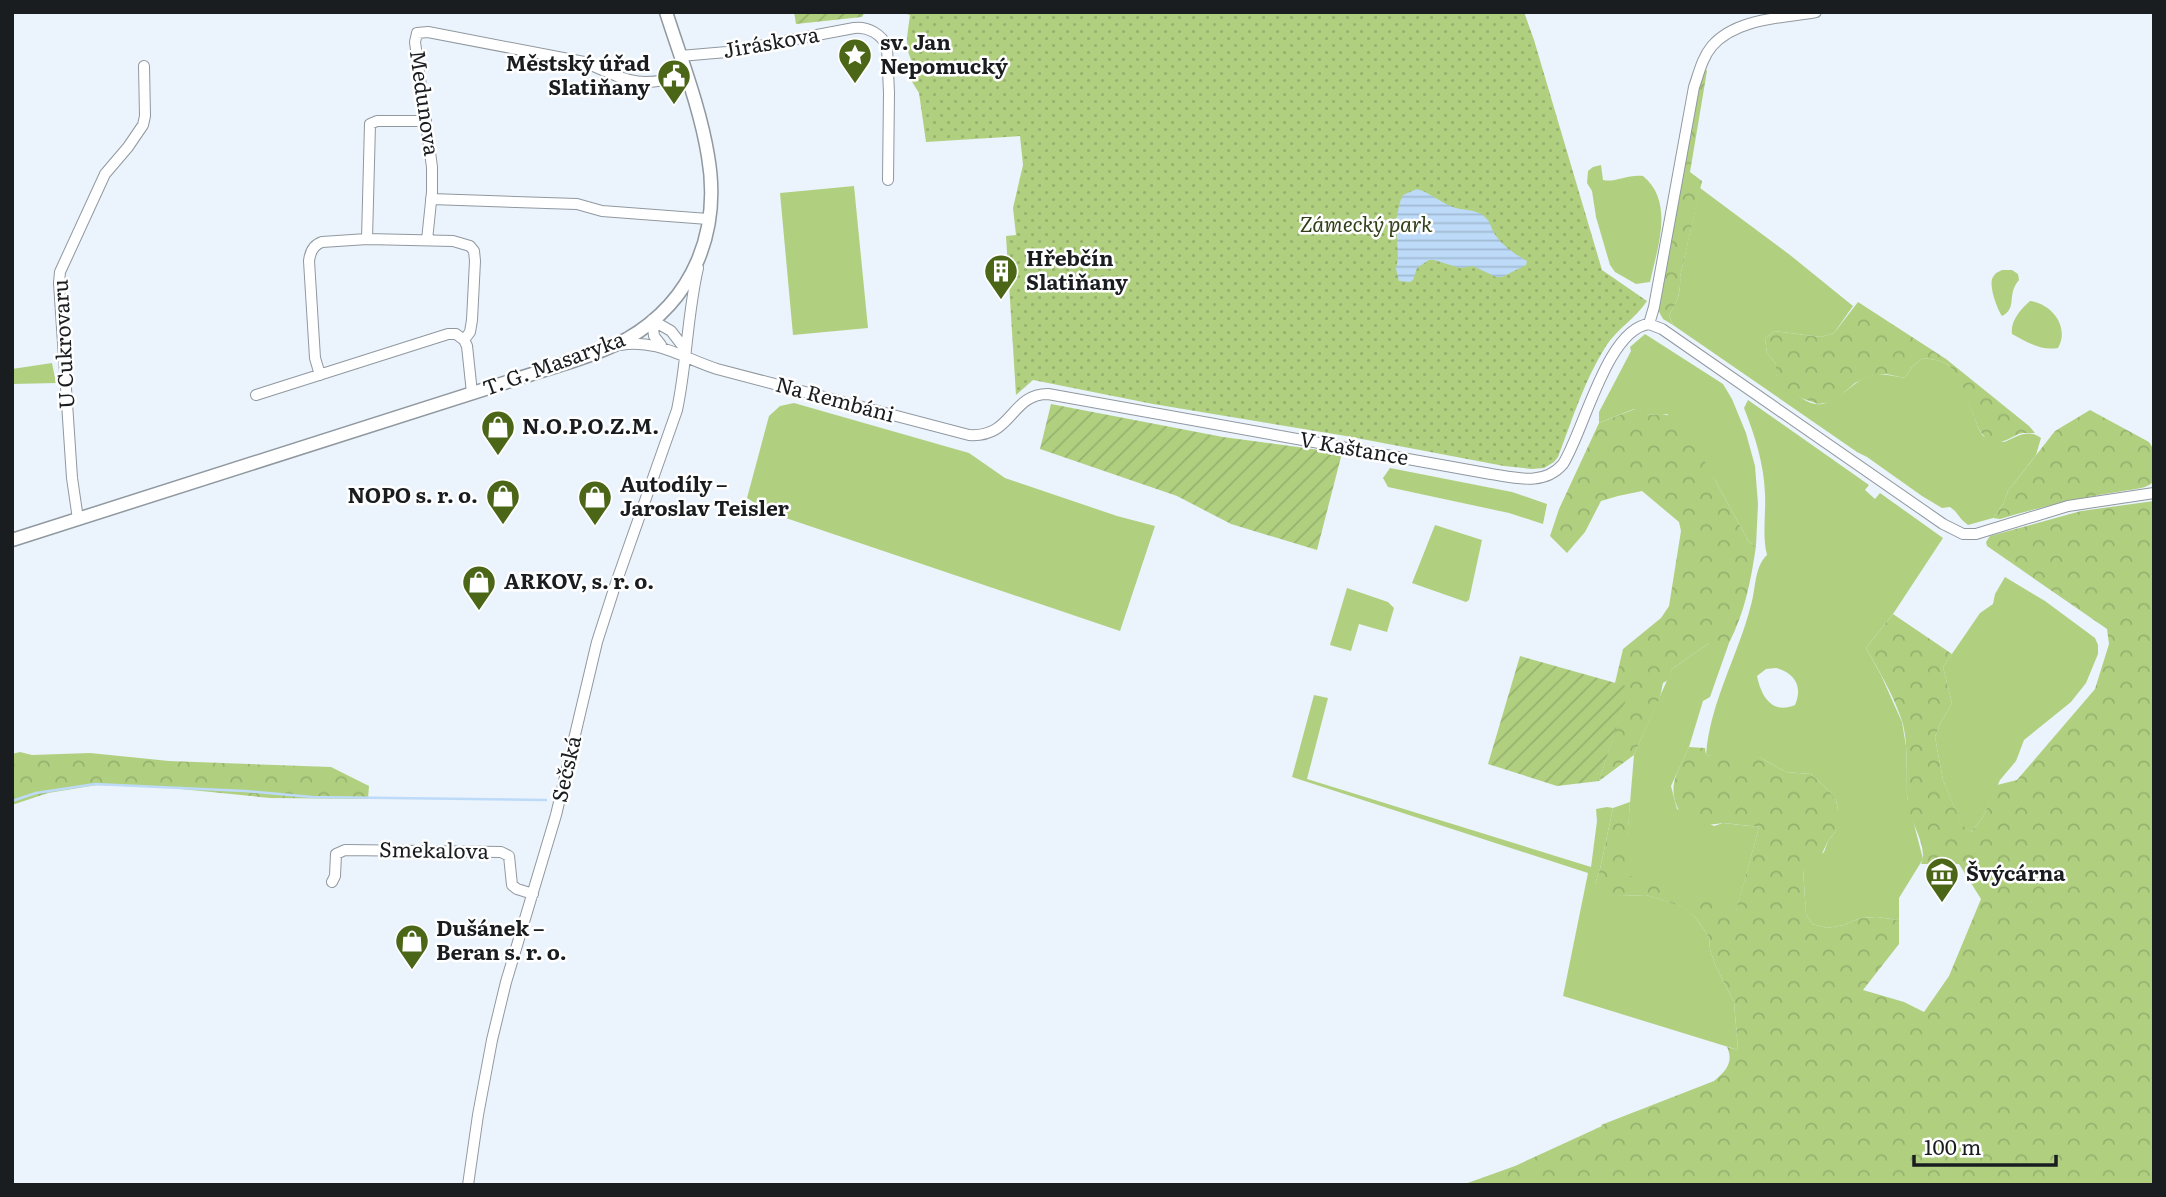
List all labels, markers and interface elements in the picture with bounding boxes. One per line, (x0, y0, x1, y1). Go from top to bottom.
street label: Jiráskova (720, 17, 822, 64)
place label: sv. Jan Nepomucký (880, 25, 1008, 80)
place icon: sv. Jan Nepomucký (836, 36, 874, 85)
place label: Městský úřad Slatiňany (506, 46, 650, 101)
street label: Medunova (404, 48, 449, 158)
public building icon: Městský úřad Slatiňany (655, 57, 693, 106)
park label: Zámecký park (1299, 207, 1433, 238)
place label: Hřebčín Slatiňany (1026, 241, 1128, 296)
building icon: Hřebčín Slatiňany (982, 252, 1020, 301)
street label: U Cukrovaru (43, 279, 80, 410)
street label: T. G. Masaryka (478, 321, 629, 402)
street label: Na Rembáni (773, 367, 898, 428)
shop icon: N.O.P.O.Z.M. (479, 408, 517, 457)
place label: N.O.P.O.Z.M. (522, 409, 659, 440)
street label: V Kaštance (1298, 422, 1411, 471)
place label: Autodíly – Jaroslav Teisler (620, 467, 790, 522)
shop icon: NOPO s. r. o. (484, 477, 522, 526)
place label: NOPO s. r. o. (347, 478, 478, 509)
shop icon: Autodíly – Jaroslav Teisler (576, 478, 614, 527)
shop icon: ARKOV, s. r. o. (460, 563, 498, 612)
place label: ARKOV, s. r. o. (504, 564, 654, 595)
street label: Sečská (542, 731, 587, 805)
street label: Smekalova (379, 832, 490, 865)
museum icon: Švýcárna (1923, 855, 1961, 904)
place label: Švýcárna (1966, 856, 2066, 887)
place label: Dušánek – Beran s. r. o. (436, 911, 567, 966)
shop icon: Dušánek – Beran s. r. o. (393, 922, 431, 971)
scale bar (1914, 1124, 2056, 1168)
text: 100 m (1924, 1130, 1981, 1161)

